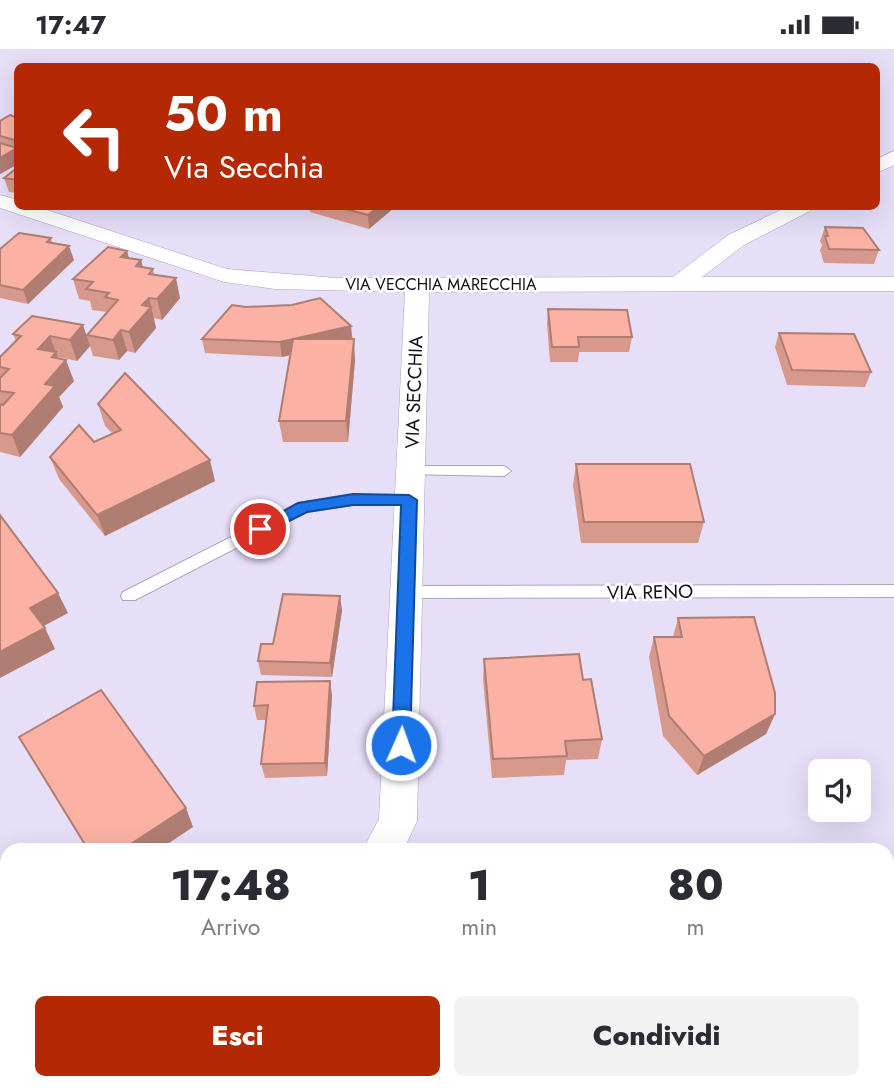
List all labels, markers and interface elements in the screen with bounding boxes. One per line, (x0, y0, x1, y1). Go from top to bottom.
text: 17:47 (35, 6, 106, 44)
text: 50 m (164, 79, 283, 149)
icon: left (49, 91, 140, 182)
text: Via Secchia (164, 144, 324, 190)
street label: VIA VECCHIA MARECCHIA (346, 273, 537, 296)
street label: VIA SECCHIA (399, 335, 429, 449)
pin (230, 499, 290, 559)
icon: arrive (241, 510, 279, 548)
street label: VIA RENO (607, 578, 693, 606)
position arrow (364, 708, 438, 782)
map controls (808, 759, 871, 822)
button: sound (808, 759, 871, 822)
text: 17:48 (170, 855, 291, 916)
text: 1 (468, 855, 490, 916)
text: 80 (668, 855, 724, 916)
text: Arrivo (201, 910, 260, 944)
text: min (461, 910, 497, 944)
text: m (687, 910, 705, 944)
button: Esci (35, 996, 440, 1076)
button: Condividi (454, 996, 859, 1076)

